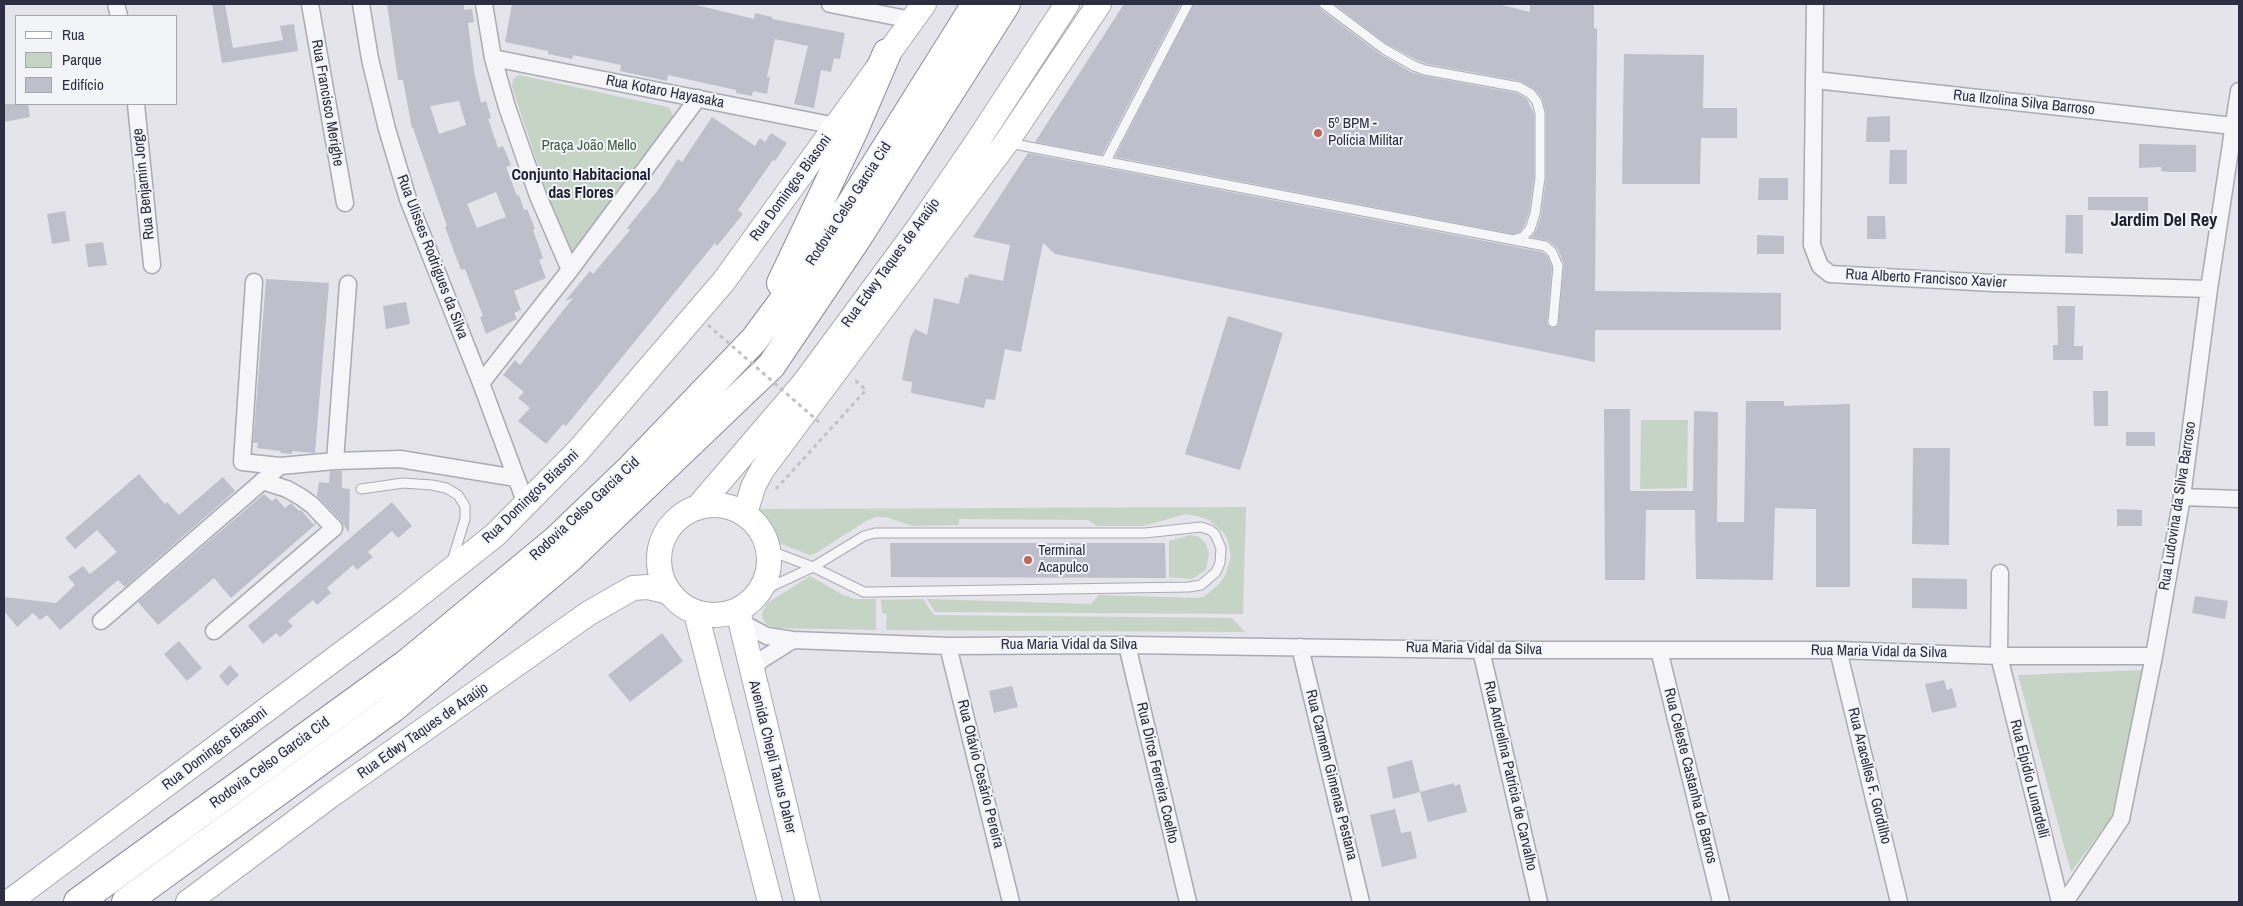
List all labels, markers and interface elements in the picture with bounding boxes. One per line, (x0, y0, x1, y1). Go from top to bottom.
legend (15, 15, 178, 105)
text: Rua (62, 24, 85, 45)
street label: Rua Francisco Merighe (307, 38, 347, 168)
text: Parque (62, 49, 102, 70)
street label: Rua Kotaro Hayasaka (604, 72, 726, 112)
text: Edifício (62, 74, 104, 95)
street label: Rua Ilzolina Silva Barroso (1952, 87, 2096, 119)
place label: 5º BPM - Polícia Militar (1328, 115, 1403, 150)
street label: Rua Benjamin Jorge (129, 127, 159, 241)
marker: 5º BPM - Polícia Militar (1312, 127, 1324, 139)
street label: Rua Domingos Biasoni (746, 131, 836, 245)
park label: Praça João Mello (541, 137, 637, 155)
street label: Rodovia Celso Garcia Cid (802, 139, 896, 269)
district label: Conjunto Habitacional das Flores (511, 166, 651, 204)
street label: Rua Ulisses Rodrigues da Silva (392, 172, 472, 342)
street label: Rua Edwy Taques de Araújo (838, 195, 944, 331)
district label: Jardim Del Rey (2111, 210, 2217, 232)
street label: Rua Alberto Francisco Xavier (1845, 266, 2007, 292)
street label: Rua Ludovina da Silva Barroso (2156, 420, 2200, 592)
street label: Rua Domingos Biasoni (479, 446, 583, 548)
street label: Rodovia Celso Garcia Cid (526, 453, 644, 565)
place label: Terminal Acapulco (1038, 542, 1089, 577)
marker: Terminal Acapulco (1022, 554, 1034, 566)
street label: Rua Maria Vidal da Silva (1001, 636, 1137, 654)
street label: Rua Maria Vidal da Silva (1406, 639, 1542, 659)
street label: Rua Maria Vidal da Silva (1811, 642, 1947, 662)
street label: Rua Edwy Taques de Araújo (354, 679, 492, 783)
street label: Avenida Chepli Tanus Daher (744, 679, 800, 835)
street label: Rua Andrelina Patrícia de Carvalho (1479, 679, 1541, 873)
street label: Rua Celeste Castanha de Barros (1659, 686, 1721, 866)
street label: Rua Carmem Gimenas Pestana (1301, 688, 1361, 862)
street label: Rua Otávio Cesário Pereira (953, 698, 1007, 850)
street label: Rua Dirce Ferreira Coelho (1132, 701, 1182, 845)
street label: Rua Domingos Biasoni (159, 704, 271, 794)
street label: Rua Aracelles F. Gordilho (1843, 706, 1895, 846)
street label: Rodovia Celso Garcia Cid (207, 714, 333, 812)
street label: Rua Elpídio Lunardelli (2006, 718, 2052, 840)

